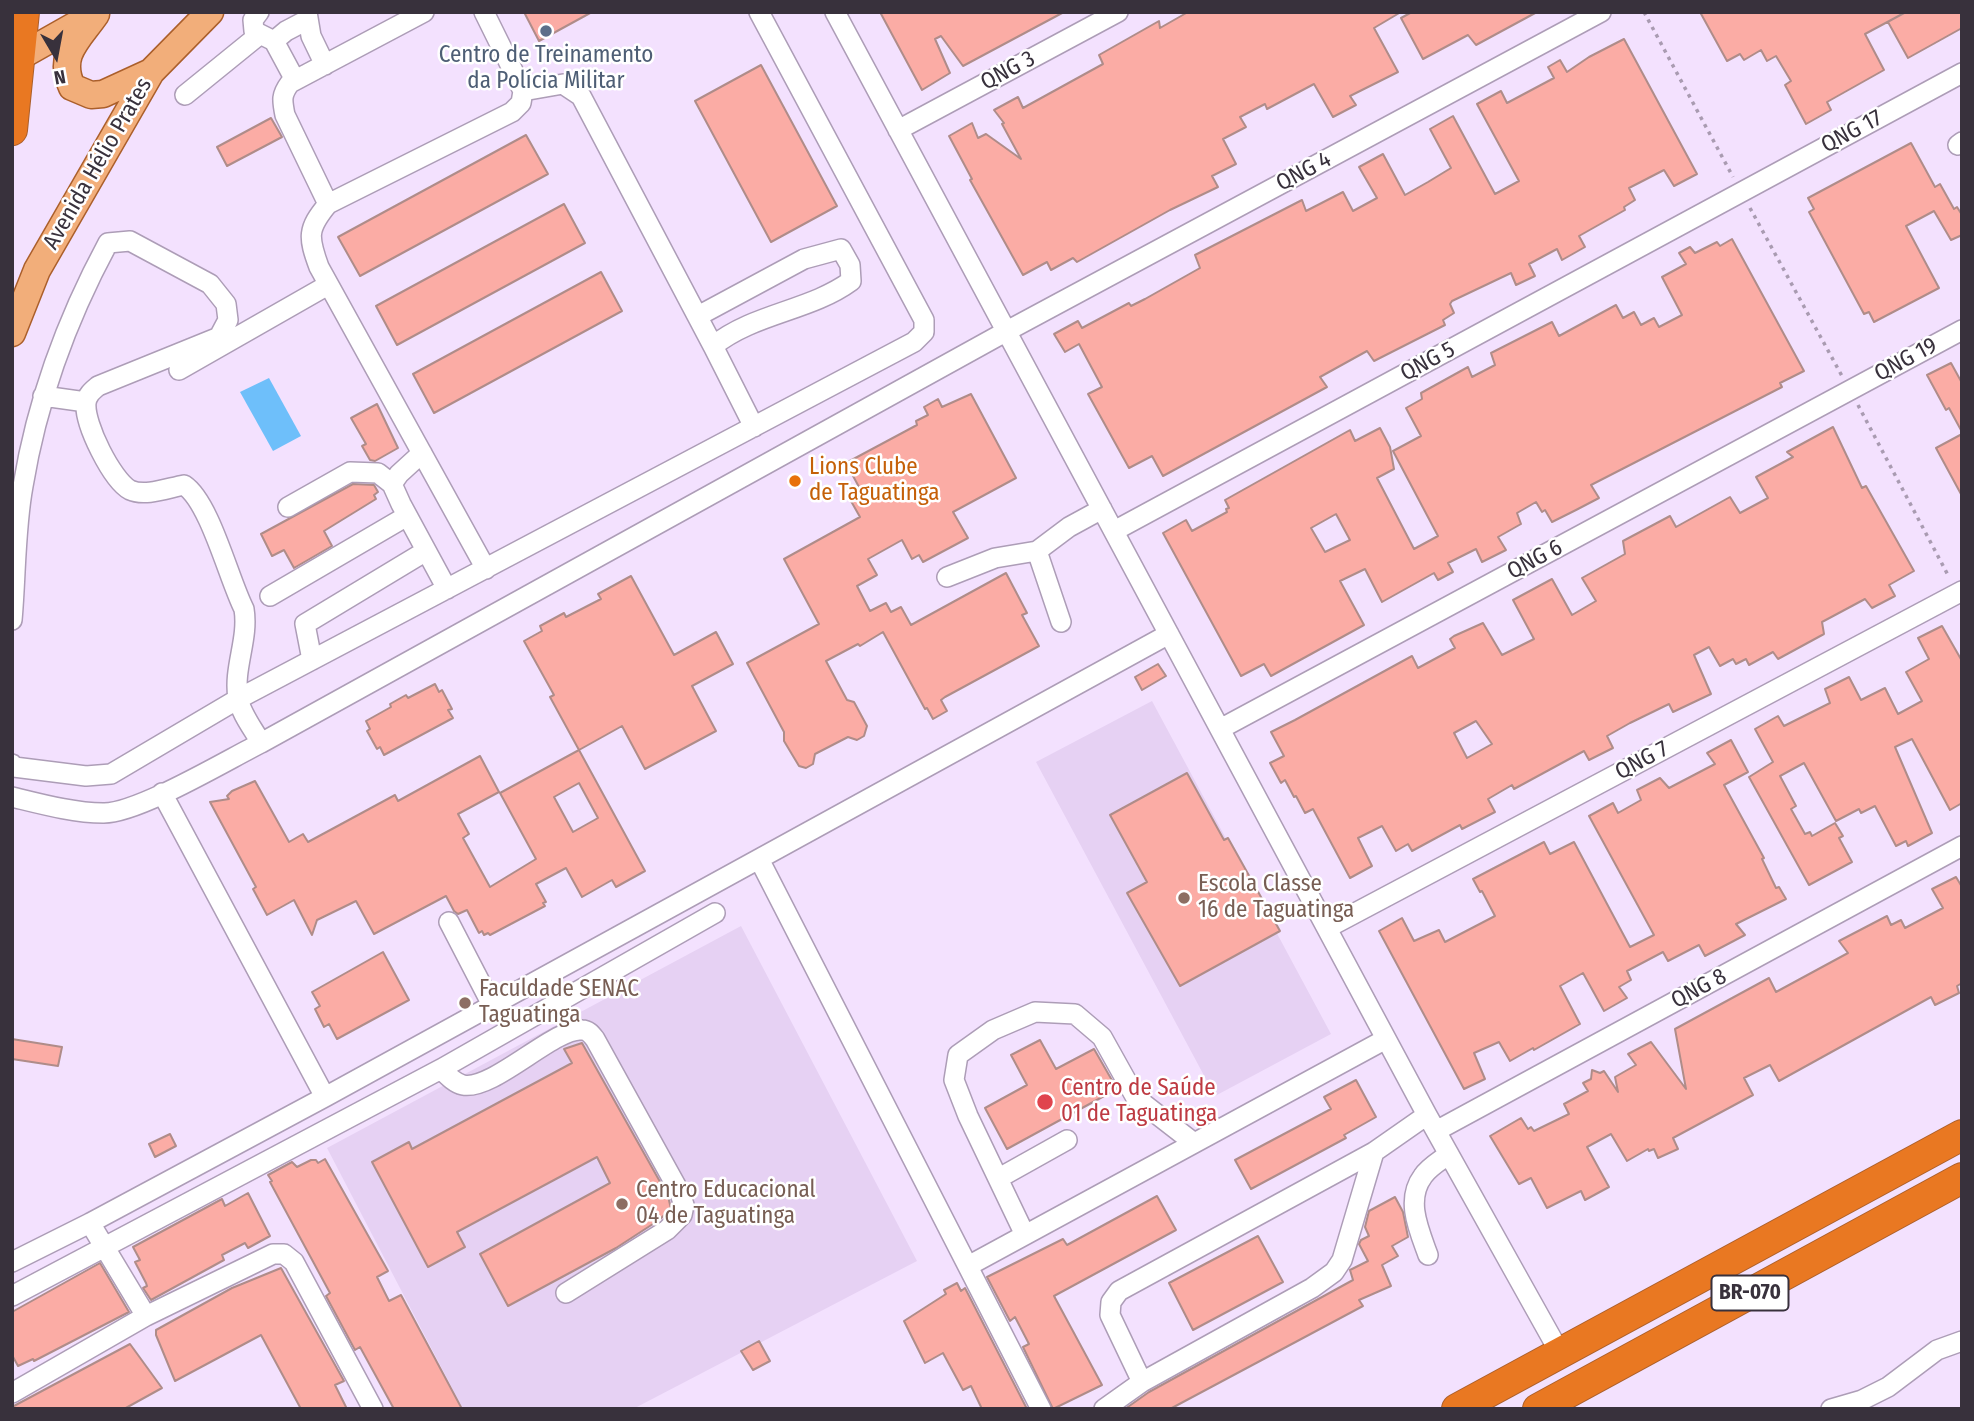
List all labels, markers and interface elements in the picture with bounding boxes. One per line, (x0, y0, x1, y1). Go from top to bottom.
north arrow (21, 21, 91, 91)
marker: Centro de Treinamento da Polícia Militar (538, 23, 554, 39)
place label: Centro de Treinamento da Polícia Militar (439, 42, 653, 96)
street label: QNG 3 (976, 45, 1040, 97)
text: N (52, 65, 67, 89)
street label: Avenida Hélio Prates (38, 73, 158, 255)
street label: QNG 17 (1817, 104, 1887, 160)
street label: QNG 4 (1272, 146, 1336, 198)
street label: QNG 19 (1870, 332, 1942, 388)
street label: QNG 5 (1396, 336, 1460, 388)
place label: Lions Clube de Taguatinga (809, 454, 940, 508)
marker: Lions Clube de Taguatinga (787, 473, 803, 489)
street label: QNG 6 (1503, 534, 1567, 586)
street label: QNG 7 (1611, 736, 1673, 786)
place label: Escola Classe 16 de Taguatinga (1198, 871, 1354, 925)
marker: Escola Classe 16 de Taguatinga (1176, 890, 1192, 906)
street label: QNG 8 (1667, 963, 1731, 1015)
place label: Faculdade SENAC Taguatinga (479, 976, 639, 1030)
marker: Faculdade SENAC Taguatinga (457, 995, 473, 1011)
place label: Centro de Saúde 01 de Taguatinga (1061, 1075, 1217, 1129)
marker: Centro de Saúde 01 de Taguatinga (1035, 1092, 1055, 1112)
place label: Centro Educacional 04 de Taguatinga (636, 1177, 816, 1231)
marker: Centro Educacional 04 de Taguatinga (614, 1196, 630, 1212)
road number: BR-070 (1712, 1276, 1788, 1310)

